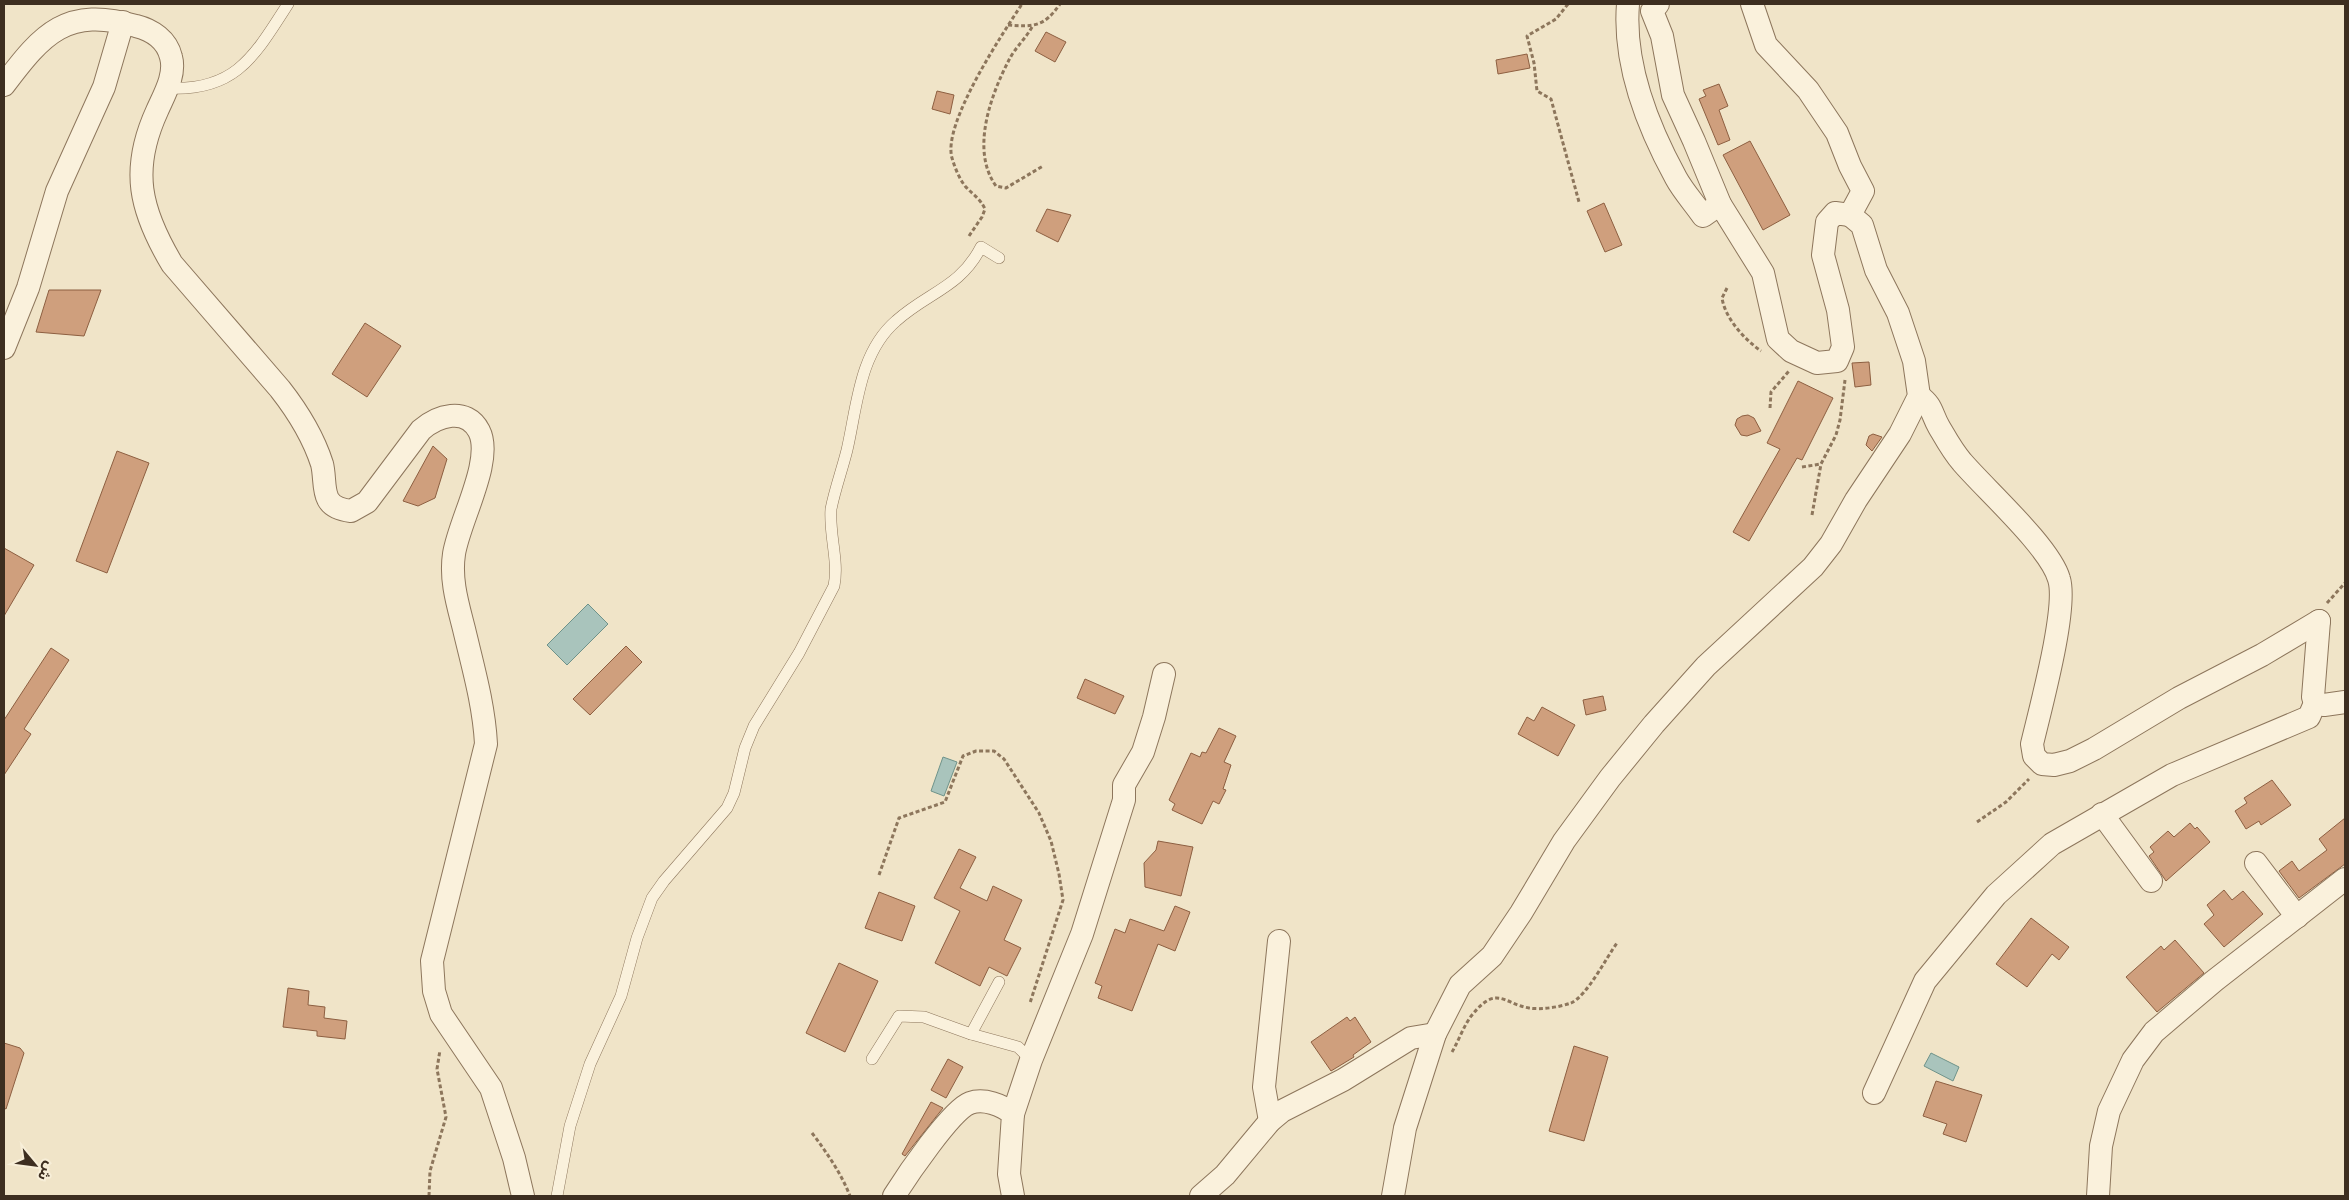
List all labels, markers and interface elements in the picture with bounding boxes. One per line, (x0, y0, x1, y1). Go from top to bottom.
north arrow (10, 1140, 60, 1190)
text: ش (34, 1159, 60, 1185)

